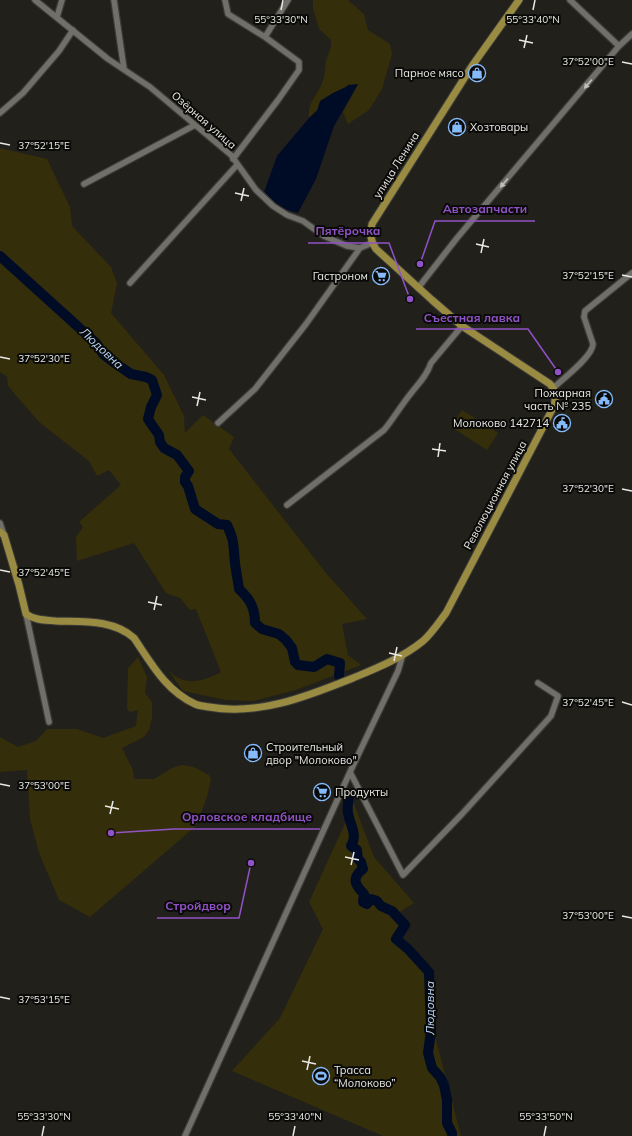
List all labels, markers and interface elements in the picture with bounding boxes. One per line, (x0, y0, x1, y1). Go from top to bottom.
text: 55°33'30"N (254, 13, 308, 26)
text: 55°33'40"N (506, 13, 560, 26)
text: 37°52'00"E (562, 55, 614, 68)
shop icon: Парное мясо (467, 63, 487, 83)
place label: Парное мясо (395, 66, 464, 80)
one-way arrow (583, 78, 592, 89)
street label: Озёрная улица (169, 88, 239, 152)
shop icon: Хозтовары (447, 117, 467, 137)
place label: Хозтовары (470, 120, 528, 134)
street label: улица Ленина (370, 129, 422, 201)
text: 37°52'15"E (18, 139, 70, 152)
one-way arrow (499, 178, 508, 188)
callout: Автозапчасти (435, 197, 535, 221)
text: Автозапчасти (443, 201, 527, 216)
callout: Пятёрочка (308, 219, 389, 243)
text: Пятёрочка (316, 223, 380, 238)
supermarket icon: Гастроном (371, 266, 391, 286)
place label: Гастроном (313, 269, 368, 283)
text: 37°52'15"E (562, 269, 614, 282)
callout: Съестная лавка (416, 305, 528, 329)
text: Съестная лавка (424, 310, 520, 325)
water label: Людовна (76, 323, 127, 372)
text: 37°52'30"E (18, 352, 70, 365)
place label: Пожарная часть № 235 (524, 386, 591, 413)
public building icon: Пожарная часть № 235 (594, 389, 614, 409)
public building icon: Молоково 142714 (552, 413, 572, 433)
place label: Молоково 142714 (453, 416, 549, 430)
street label: Революционная улица (460, 438, 530, 552)
text: 37°52'30"E (562, 482, 614, 495)
text: 37°52'45"E (18, 566, 70, 579)
text: 37°52'45"E (562, 696, 614, 709)
place label: Строительный двор "Молоково" (266, 740, 357, 767)
shop icon: Строительный двор "Молоково" (243, 743, 263, 763)
text: 37°53'00"E (18, 779, 70, 792)
supermarket icon: Продукты (312, 782, 332, 802)
place label: Продукты (335, 785, 388, 799)
callout: Орловское кладбище (174, 805, 320, 829)
text: Орловское кладбище (182, 809, 312, 824)
callout: Стройдвор (157, 894, 239, 918)
text: Стройдвор (165, 898, 231, 913)
text: 37°53'00"E (562, 909, 614, 922)
water label: Людовна (422, 981, 437, 1036)
text: 37°53'15"E (18, 993, 70, 1006)
place label: Трасса “Молоково” (334, 1063, 396, 1090)
sports icon: Трасса “Молоково” (311, 1066, 331, 1086)
text: 55°33'30"N (17, 1110, 71, 1123)
text: 55°33'40"N (268, 1110, 322, 1123)
text: 55°33'50"N (519, 1110, 573, 1123)

